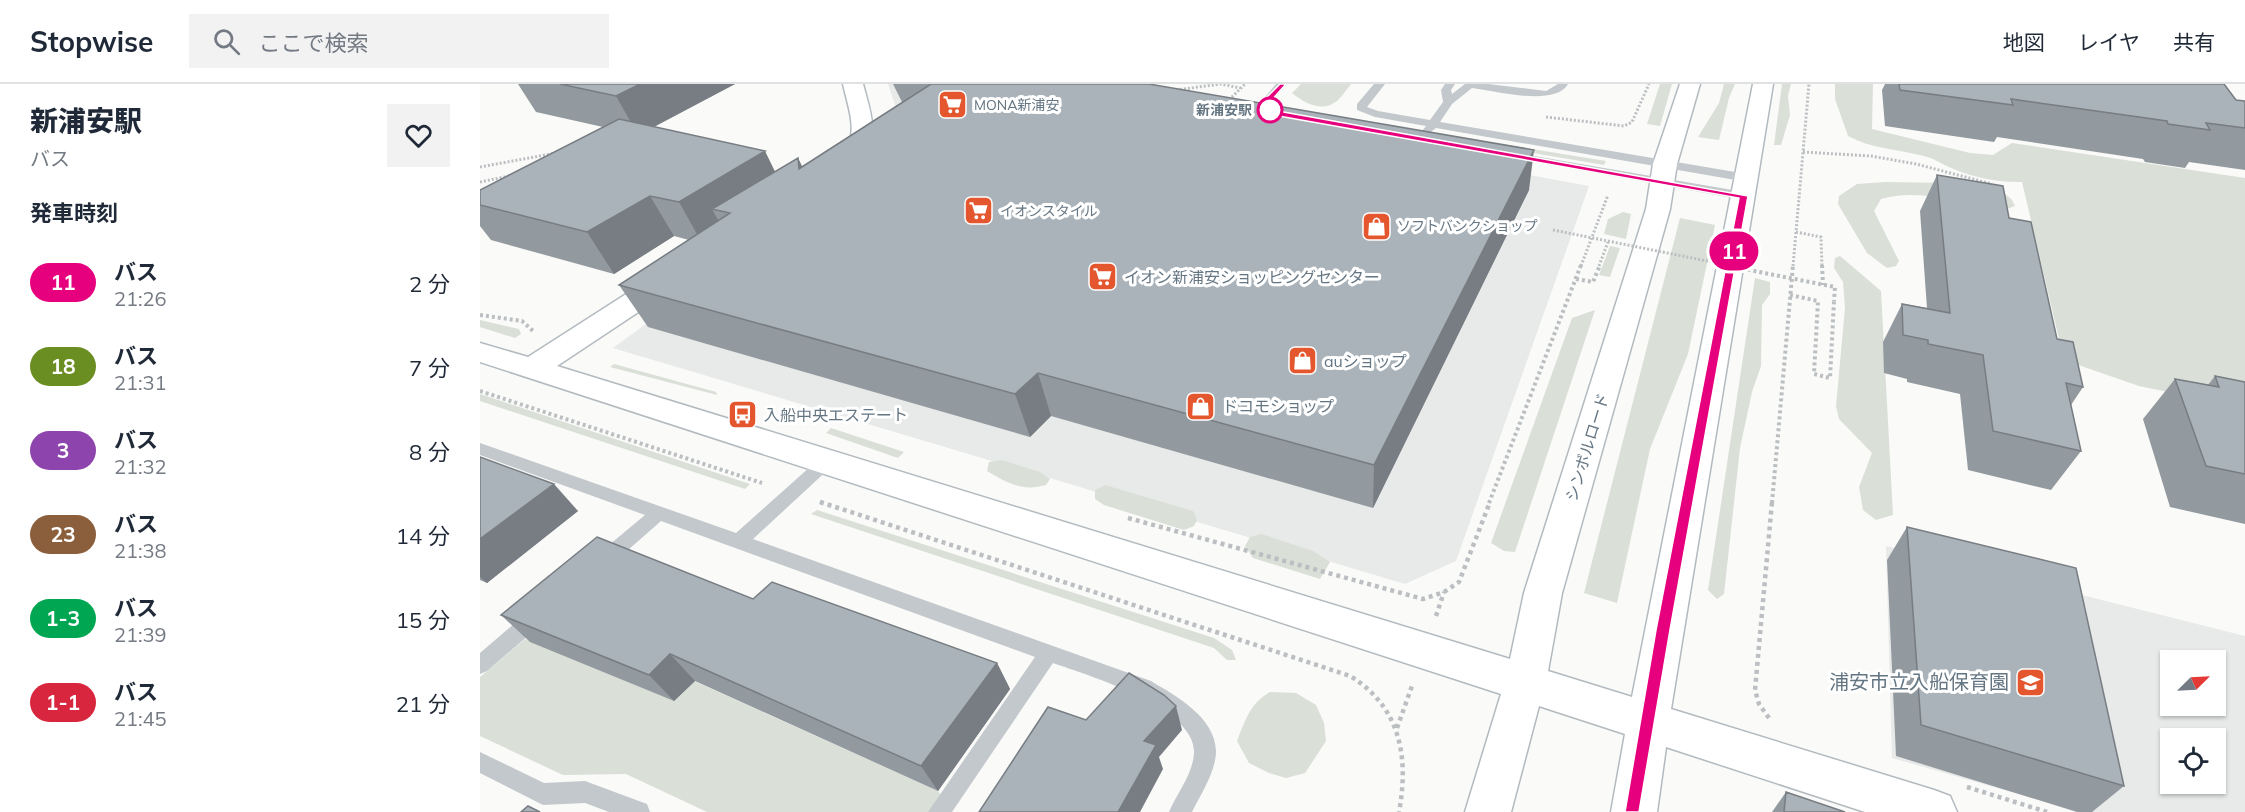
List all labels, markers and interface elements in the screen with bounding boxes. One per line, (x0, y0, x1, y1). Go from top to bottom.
search box (189, 14, 609, 68)
text: Stopwise (30, 24, 153, 59)
icon: search (210, 25, 243, 58)
text: ここで検索 (258, 29, 368, 57)
text: 地図 (2003, 29, 2045, 55)
text: レイヤ (2078, 29, 2140, 55)
text: 共有 (2173, 29, 2215, 55)
supermarket icon: MONA新浦安 (937, 89, 969, 121)
place label: MONA新浦安 (974, 96, 1060, 114)
marker: 新浦安駅 (1257, 97, 1283, 123)
place label: 新浦安駅 (1196, 101, 1252, 119)
text: 新浦安駅 (30, 103, 142, 138)
button: heart (387, 104, 450, 167)
text: バス (30, 146, 70, 171)
supermarket icon: イオンスタイル (963, 195, 995, 227)
text: 発車時刻 (30, 199, 118, 227)
place label: イオンスタイル (1000, 202, 1098, 220)
shop icon: ソフトバンクショップ (1360, 210, 1392, 242)
place label: ソフトバンクショップ (1397, 217, 1538, 235)
line badge: 11 (1707, 232, 1761, 270)
text: 11 (1721, 238, 1747, 264)
text: バス (114, 258, 158, 286)
supermarket icon: イオン新浦安ショッピングセンター (1087, 261, 1119, 293)
place label: イオン新浦安ショッピングセンター (1124, 267, 1380, 287)
text: 11 (50, 269, 76, 295)
text: 2 分 (409, 270, 450, 298)
text: 21:26 (114, 286, 167, 311)
text: バス (114, 342, 158, 370)
shop icon: auショップ (1287, 345, 1319, 377)
place label: auショップ (1324, 351, 1407, 371)
text: 18 (50, 353, 76, 379)
text: 7 分 (409, 354, 450, 382)
text: 21:31 (114, 370, 167, 395)
shop icon: ドコモショップ (1185, 390, 1217, 422)
street label: シンボルロード (1561, 391, 1613, 503)
place label: ドコモショップ (1222, 396, 1334, 416)
bus stop icon: 入船中央エステート (727, 399, 759, 431)
place label: 入船中央エステート (764, 405, 908, 425)
text: バス (114, 426, 158, 454)
text: 3 (57, 437, 69, 463)
text: 8 分 (409, 438, 450, 466)
text: 21:32 (114, 454, 167, 479)
text: バス (114, 510, 158, 538)
text: 23 (50, 521, 76, 547)
text: 14 分 (396, 522, 450, 550)
text: 21:38 (114, 538, 167, 563)
text: バス (114, 594, 158, 622)
text: 1-3 (46, 605, 80, 631)
text: 15 分 (396, 606, 450, 634)
text: 21:39 (114, 622, 167, 647)
north arrow (2160, 650, 2226, 716)
map controls (2160, 650, 2226, 794)
school or university icon: 浦安市立入船保育園 (2014, 666, 2046, 698)
place label: 浦安市立入船保育園 (1829, 669, 2009, 694)
text: バス (114, 678, 158, 706)
text: 1-1 (46, 689, 80, 715)
text: 21 分 (396, 690, 450, 718)
text: 21:45 (114, 706, 167, 731)
button: locate (2160, 728, 2226, 794)

